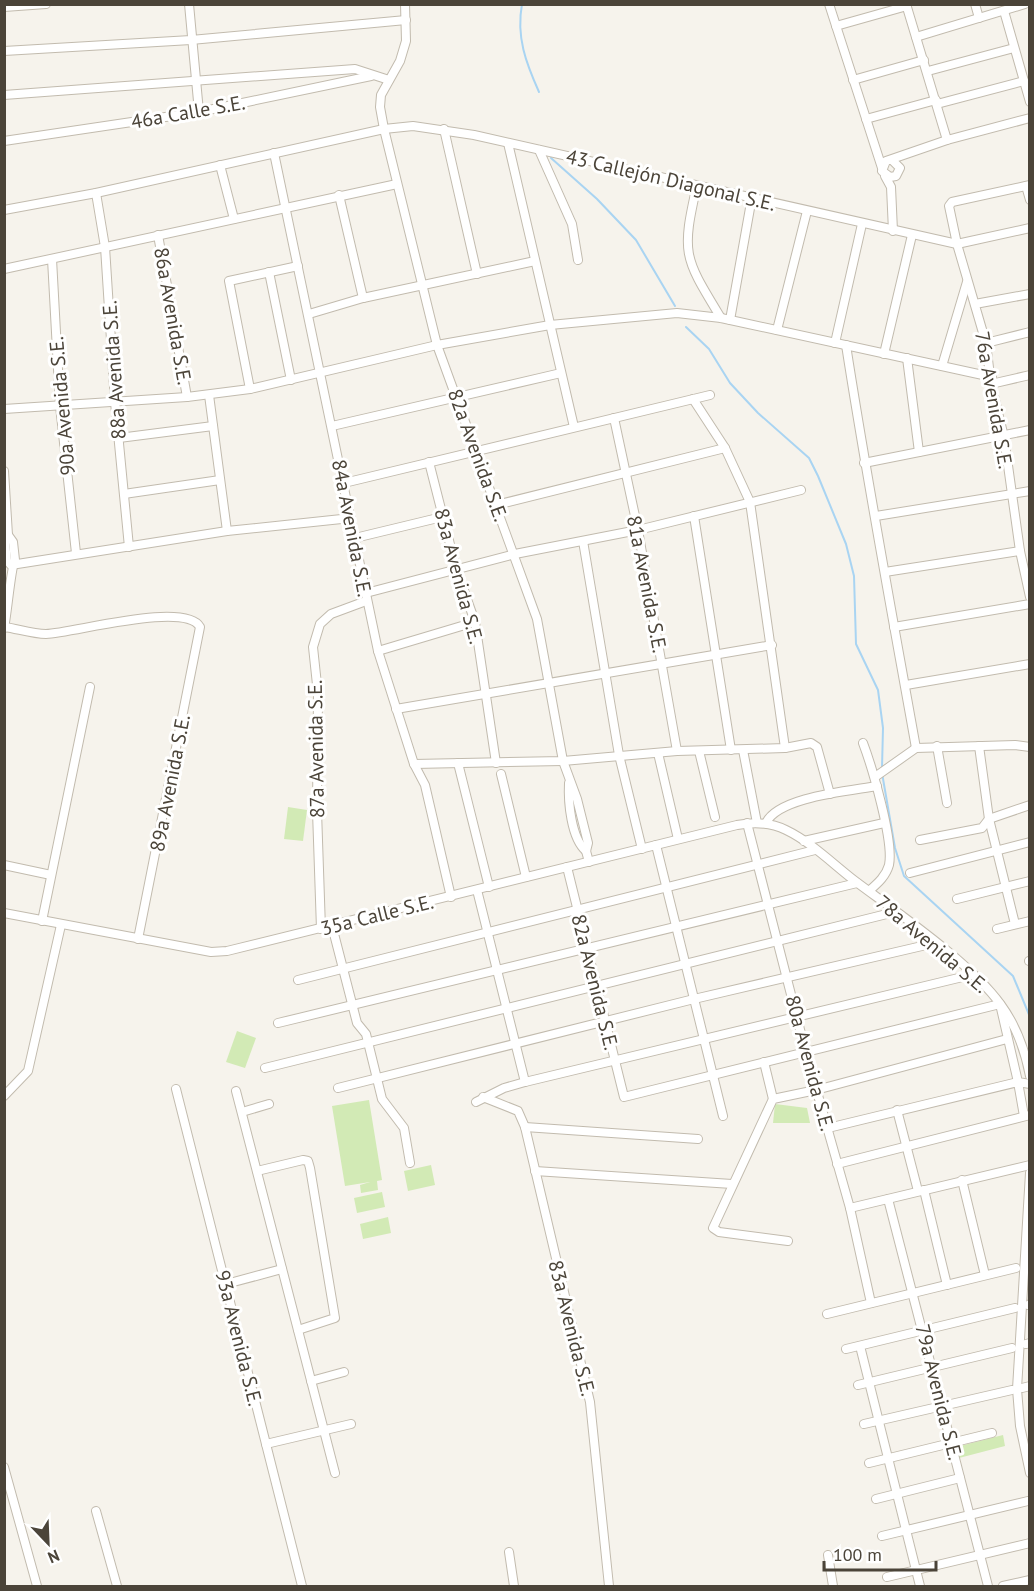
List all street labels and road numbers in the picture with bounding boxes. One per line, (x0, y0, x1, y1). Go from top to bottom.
street label: 46a Calle S.E. (129, 89, 247, 135)
street label: 43 Callejón Diagonal S.E. (564, 143, 778, 217)
street label: 86a Avenida S.E. (148, 245, 198, 387)
street label: 88a Avenida S.E. (96, 300, 132, 440)
street label: 76a Avenida S.E. (969, 329, 1019, 471)
street label: 90a Avenida S.E. (43, 336, 81, 476)
street label: 82a Avenida S.E. (442, 385, 514, 525)
street label: 84a Avenida S.E. (326, 457, 378, 599)
street label: 83a Avenida S.E. (428, 505, 490, 647)
street label: 81a Avenida S.E. (621, 513, 673, 655)
street label: 87a Avenida S.E. (302, 680, 330, 818)
street label: 89a Avenida S.E. (144, 712, 196, 854)
street label: 35a Calle S.E. (318, 888, 436, 942)
street label: 78a Avenida S.E. (870, 889, 994, 999)
street label: 82a Avenida S.E. (566, 911, 624, 1053)
street label: 80a Avenida S.E. (779, 992, 841, 1134)
street label: 83a Avenida S.E. (543, 1257, 601, 1399)
street label: 93a Avenida S.E. (210, 1267, 268, 1409)
street label: 79a Avenida S.E. (910, 1321, 968, 1463)

